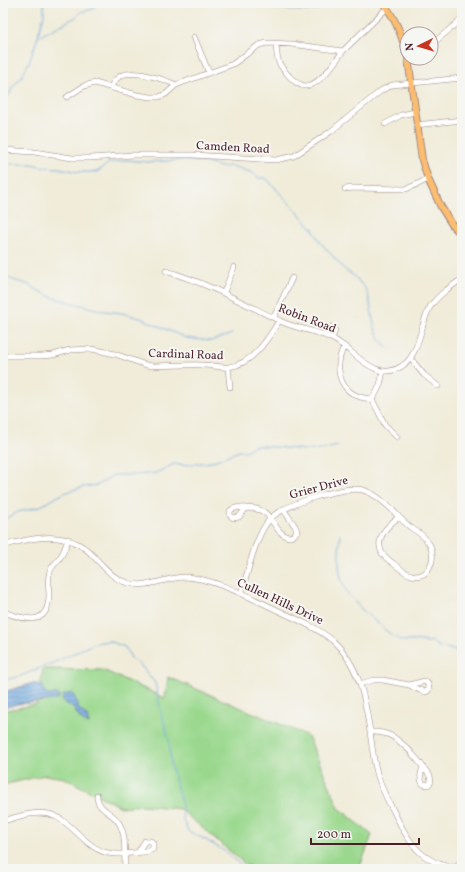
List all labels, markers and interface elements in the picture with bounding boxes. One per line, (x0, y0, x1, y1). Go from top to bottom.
north arrow (399, 26, 439, 66)
text: N (403, 42, 418, 51)
street label: Camden Road (196, 138, 270, 158)
street label: Robin Road (276, 301, 339, 337)
street label: Cardinal Road (148, 346, 224, 364)
street label: Grier Drive (288, 472, 350, 503)
street label: Cullen Hills Drive (234, 575, 326, 629)
scale bar (311, 820, 419, 846)
text: 200 m (317, 827, 351, 843)

